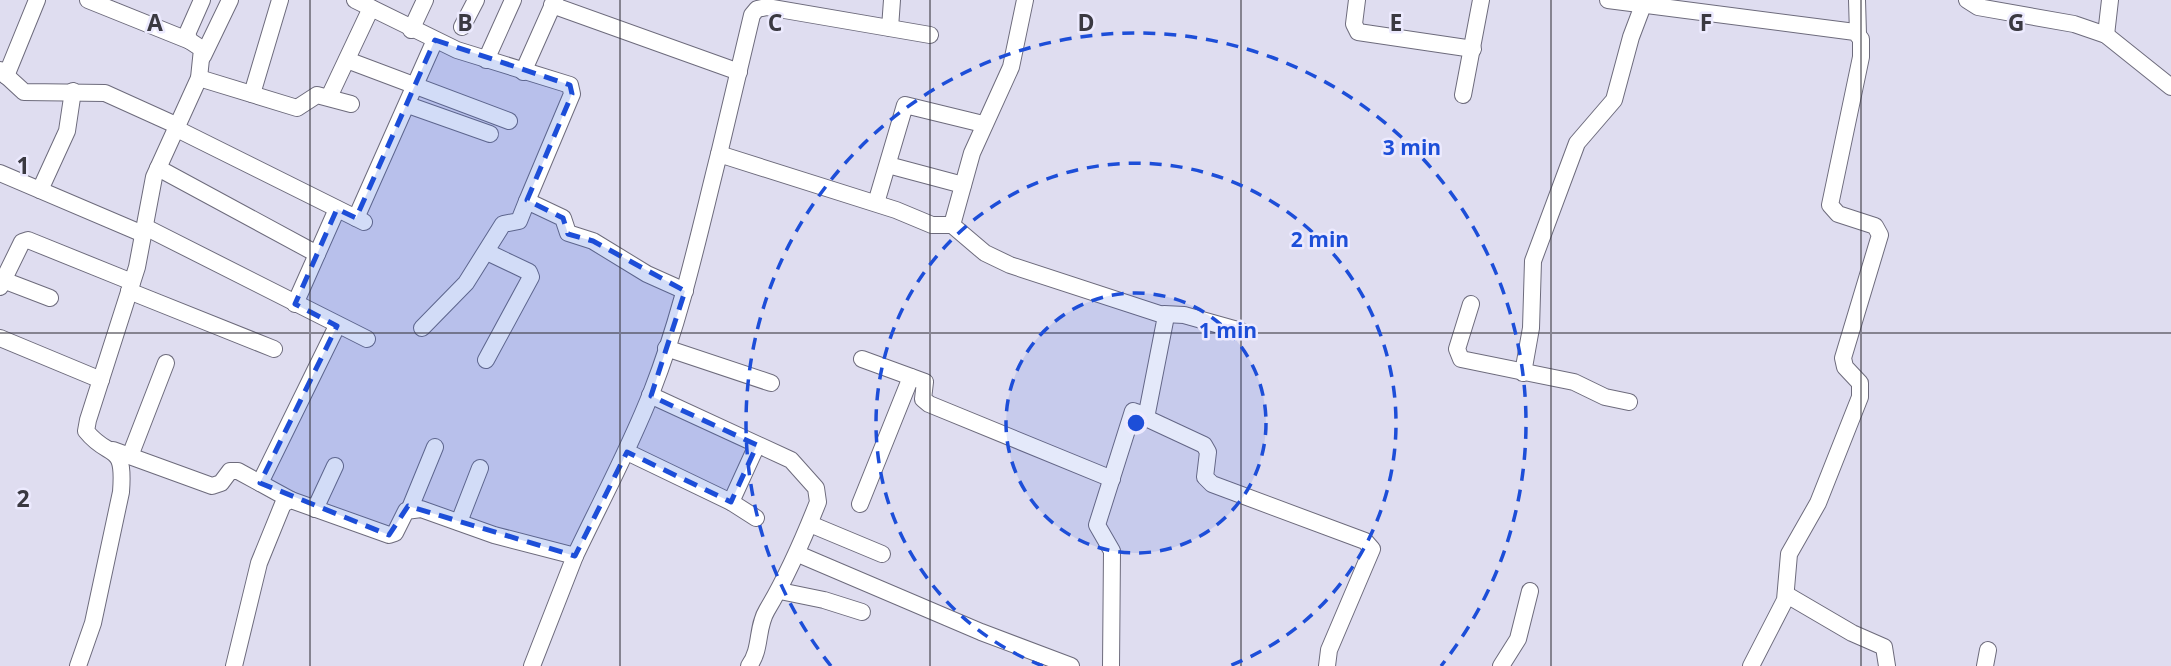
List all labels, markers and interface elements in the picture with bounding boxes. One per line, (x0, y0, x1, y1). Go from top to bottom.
text: A (147, 6, 163, 38)
text: B (457, 6, 473, 38)
text: C (768, 6, 782, 38)
text: D (1077, 6, 1095, 38)
text: E (1390, 6, 1402, 38)
text: F (1700, 6, 1712, 38)
text: G (2008, 6, 2024, 38)
text: 3 min (1383, 133, 1441, 161)
text: 1 (16, 149, 30, 181)
text: 2 min (1291, 225, 1349, 253)
text: 1 min (1199, 316, 1257, 344)
centre of rings (1124, 411, 1148, 435)
text: 2 (16, 482, 30, 514)

